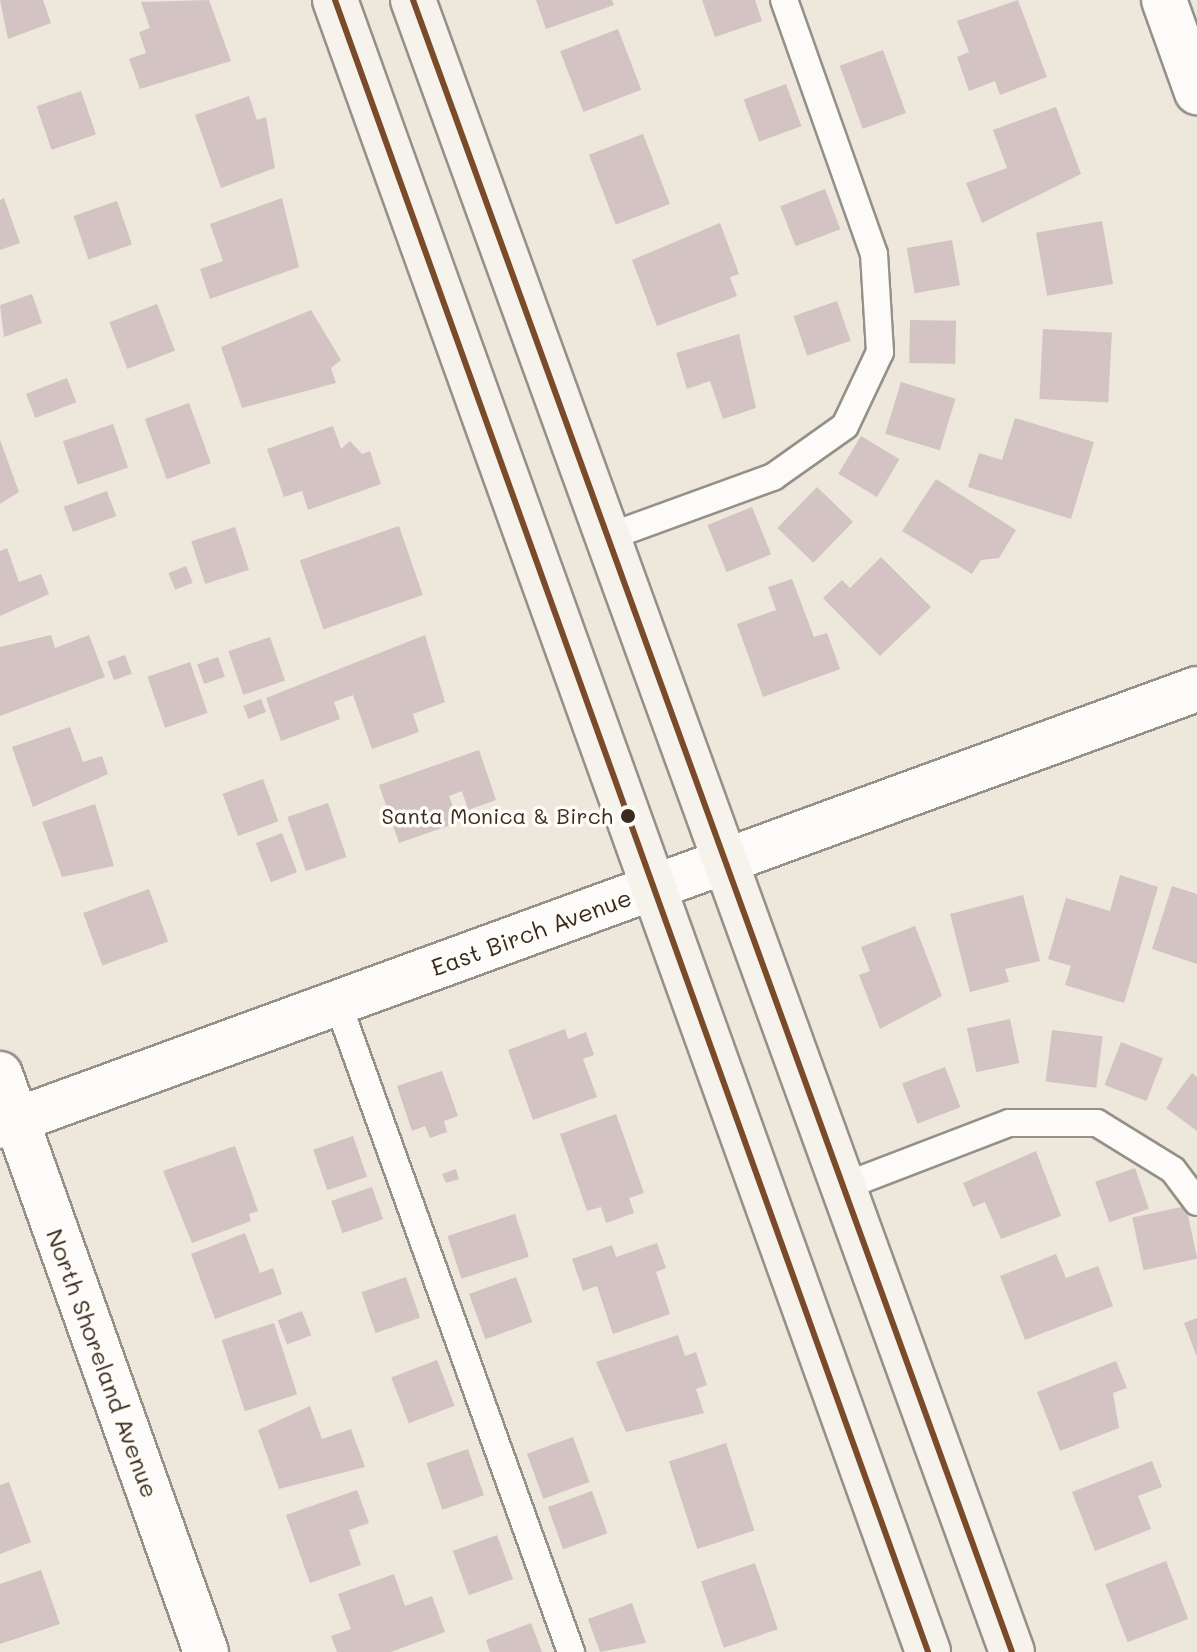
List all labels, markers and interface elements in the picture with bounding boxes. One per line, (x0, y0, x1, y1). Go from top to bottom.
place label: Santa Monica & Birch (381, 803, 613, 829)
marker: Santa Monica & Birch (620, 808, 636, 824)
street label: East Birch Avenue (427, 882, 635, 982)
street label: North Shoreland Avenue (41, 1225, 165, 1501)

